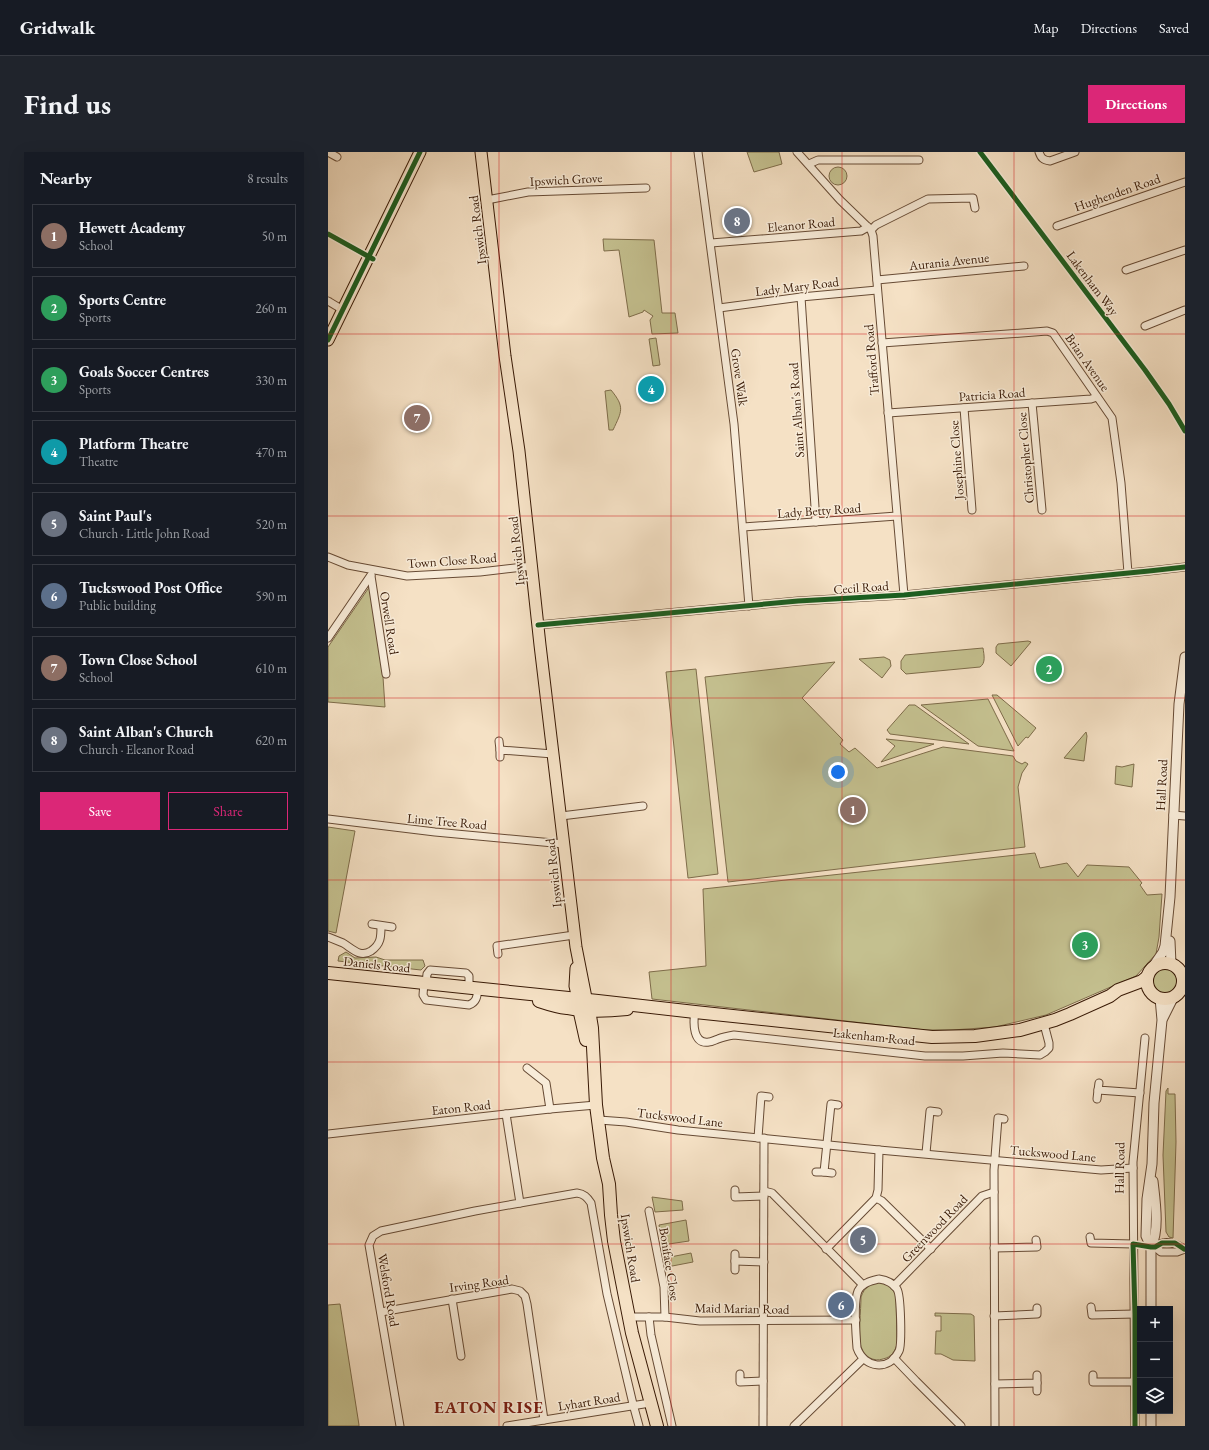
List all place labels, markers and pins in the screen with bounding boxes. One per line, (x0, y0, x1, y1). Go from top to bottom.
pin: 8 (724, 206, 750, 236)
pin: 4 (638, 374, 664, 404)
pin: 7 (404, 403, 430, 433)
pin: 2 (1036, 654, 1062, 684)
pin: 1 (840, 795, 866, 825)
pin: 3 (1072, 930, 1098, 960)
pin: 5 (850, 1225, 876, 1255)
pin: 6 (828, 1290, 854, 1320)

